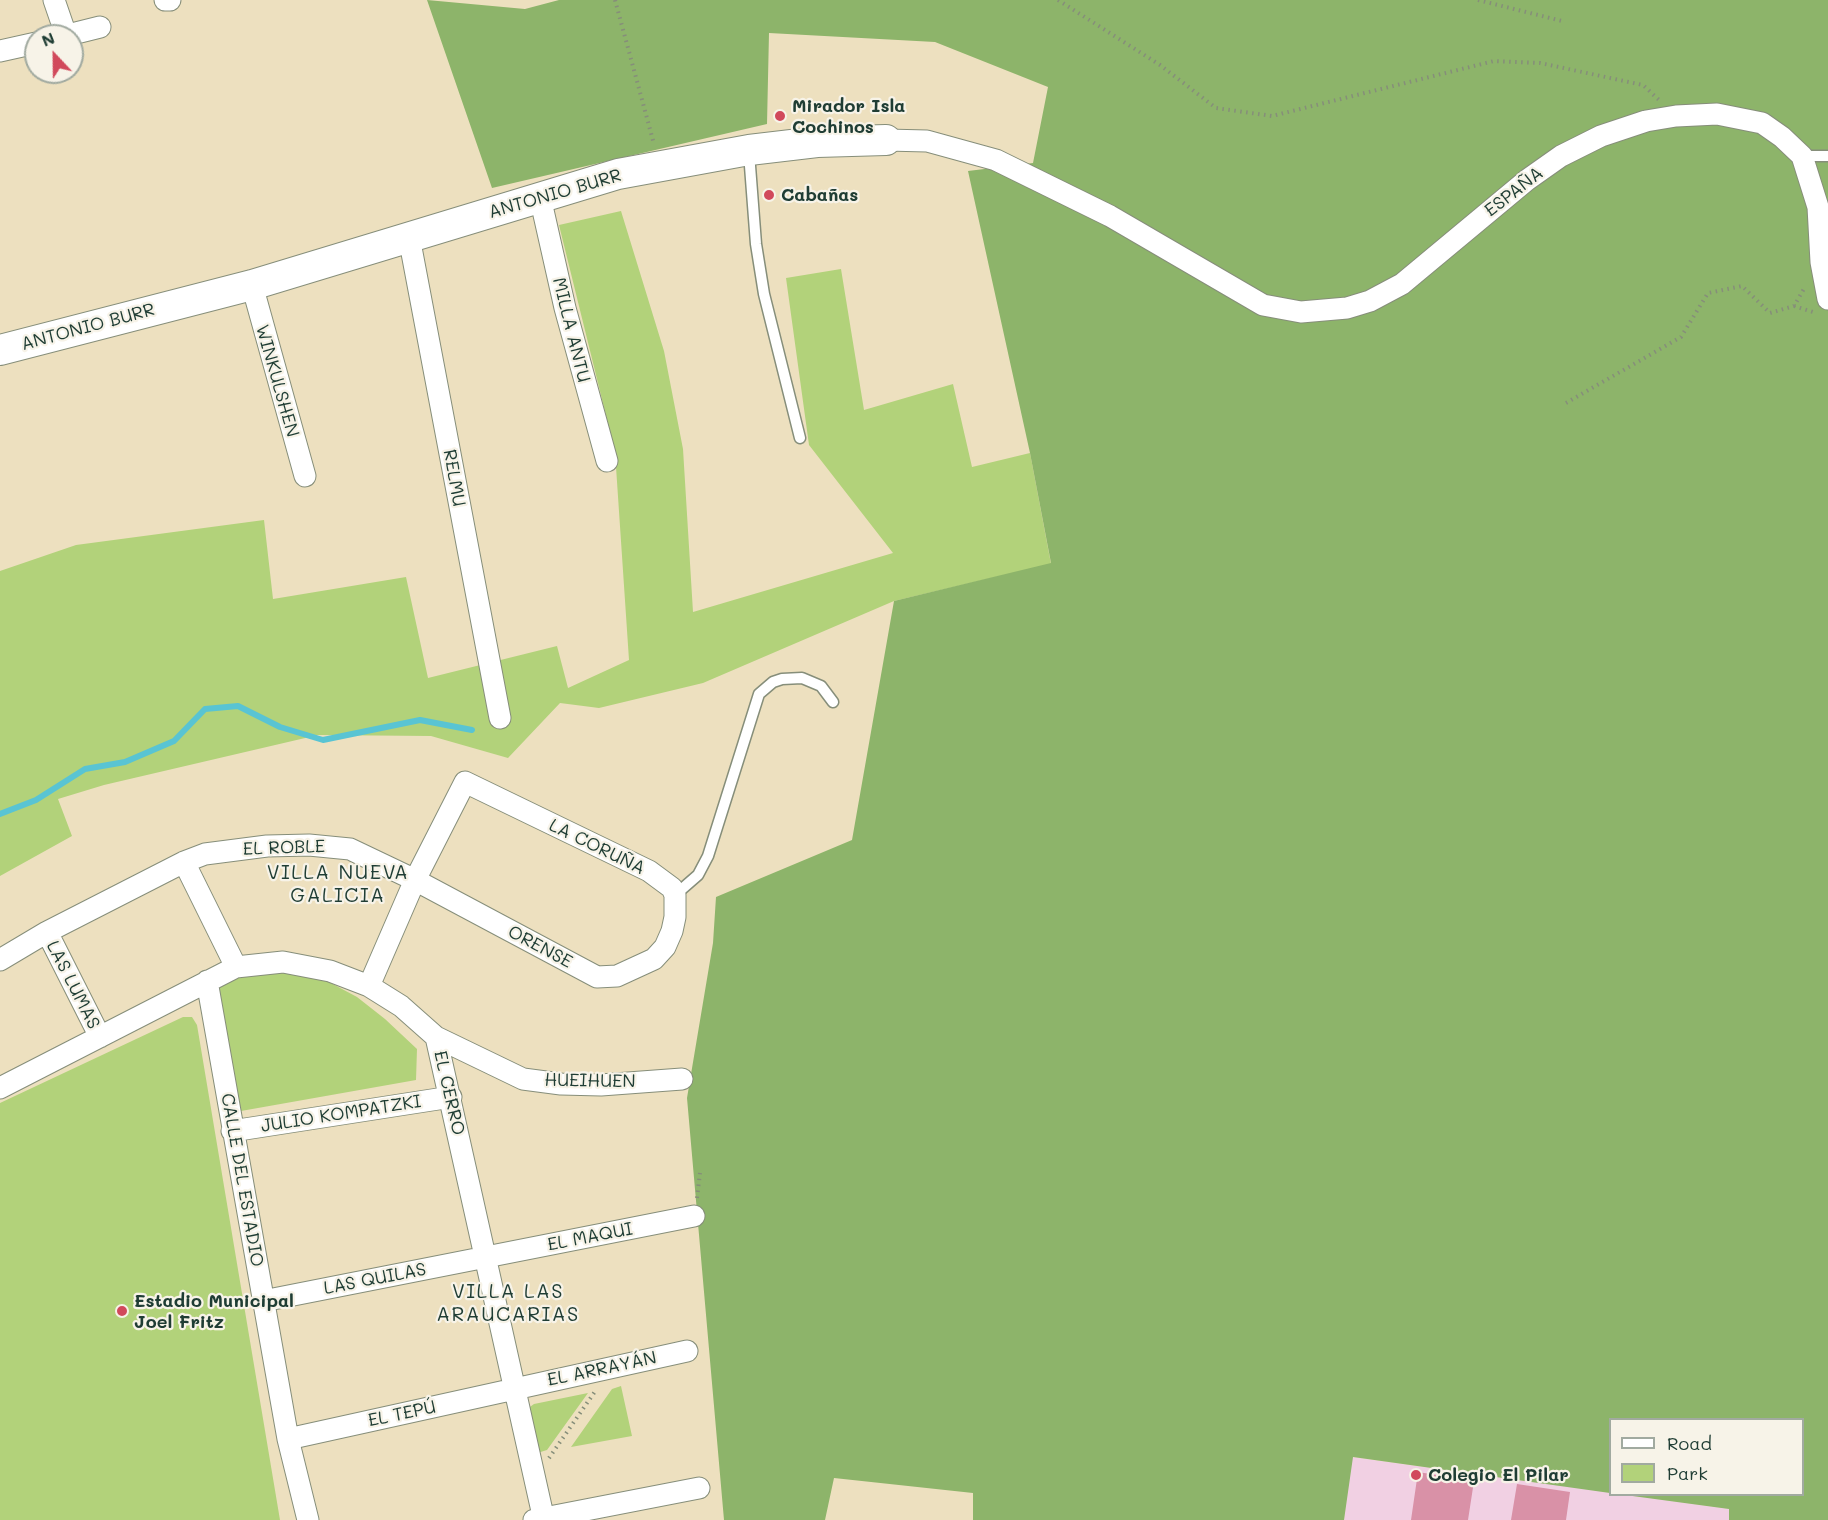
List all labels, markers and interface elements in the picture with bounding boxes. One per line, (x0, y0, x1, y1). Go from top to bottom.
north arrow (24, 24, 84, 84)
text: N (38, 27, 57, 51)
place label: Mirador Isla Cochinos (792, 95, 905, 138)
marker: Mirador Isla Cochinos (773, 109, 787, 123)
street label: ESPAÑA (1480, 162, 1548, 222)
street label: ANTONIO BURR (486, 165, 624, 223)
place label: Cabañas (781, 184, 858, 206)
marker: Cabañas (762, 188, 776, 202)
street label: MILLA ANTU (548, 275, 594, 385)
street label: ANTONIO BURR (19, 299, 157, 355)
street label: WINKULSHEN (251, 322, 303, 440)
street label: RELMU (438, 448, 470, 508)
street label: LA CORUÑA (545, 814, 649, 880)
street label: EL ROBLE (243, 836, 325, 860)
district label: VILLA NUEVA GALICIA (267, 861, 409, 908)
street label: ORENSE (504, 921, 576, 973)
street label: LAS LUMAS (42, 937, 104, 1033)
street label: EL CERRO (429, 1049, 469, 1137)
street label: HUEIHUEN (544, 1069, 636, 1093)
street label: JULIO KOMPATZKI (259, 1091, 423, 1137)
street label: CALLE DEL ESTADIO (216, 1092, 268, 1268)
street label: EL MAQUI (546, 1218, 634, 1256)
street label: LAS QUILAS (322, 1258, 428, 1300)
district label: VILLA LAS ARAUCARIAS (436, 1280, 580, 1327)
place label: Estadio Municipal Joel Fritz (134, 1290, 294, 1332)
marker: Estadio Municipal Joel Fritz (115, 1304, 129, 1318)
street label: EL ARRAYÁN (545, 1347, 659, 1391)
street label: EL TEPÚ (366, 1396, 438, 1432)
legend (1609, 1418, 1804, 1496)
text: Road (1667, 1431, 1712, 1455)
text: Park (1667, 1461, 1708, 1485)
place label: Colegio El Pilar (1428, 1464, 1569, 1486)
marker: Colegio El Pilar (1409, 1468, 1423, 1482)

